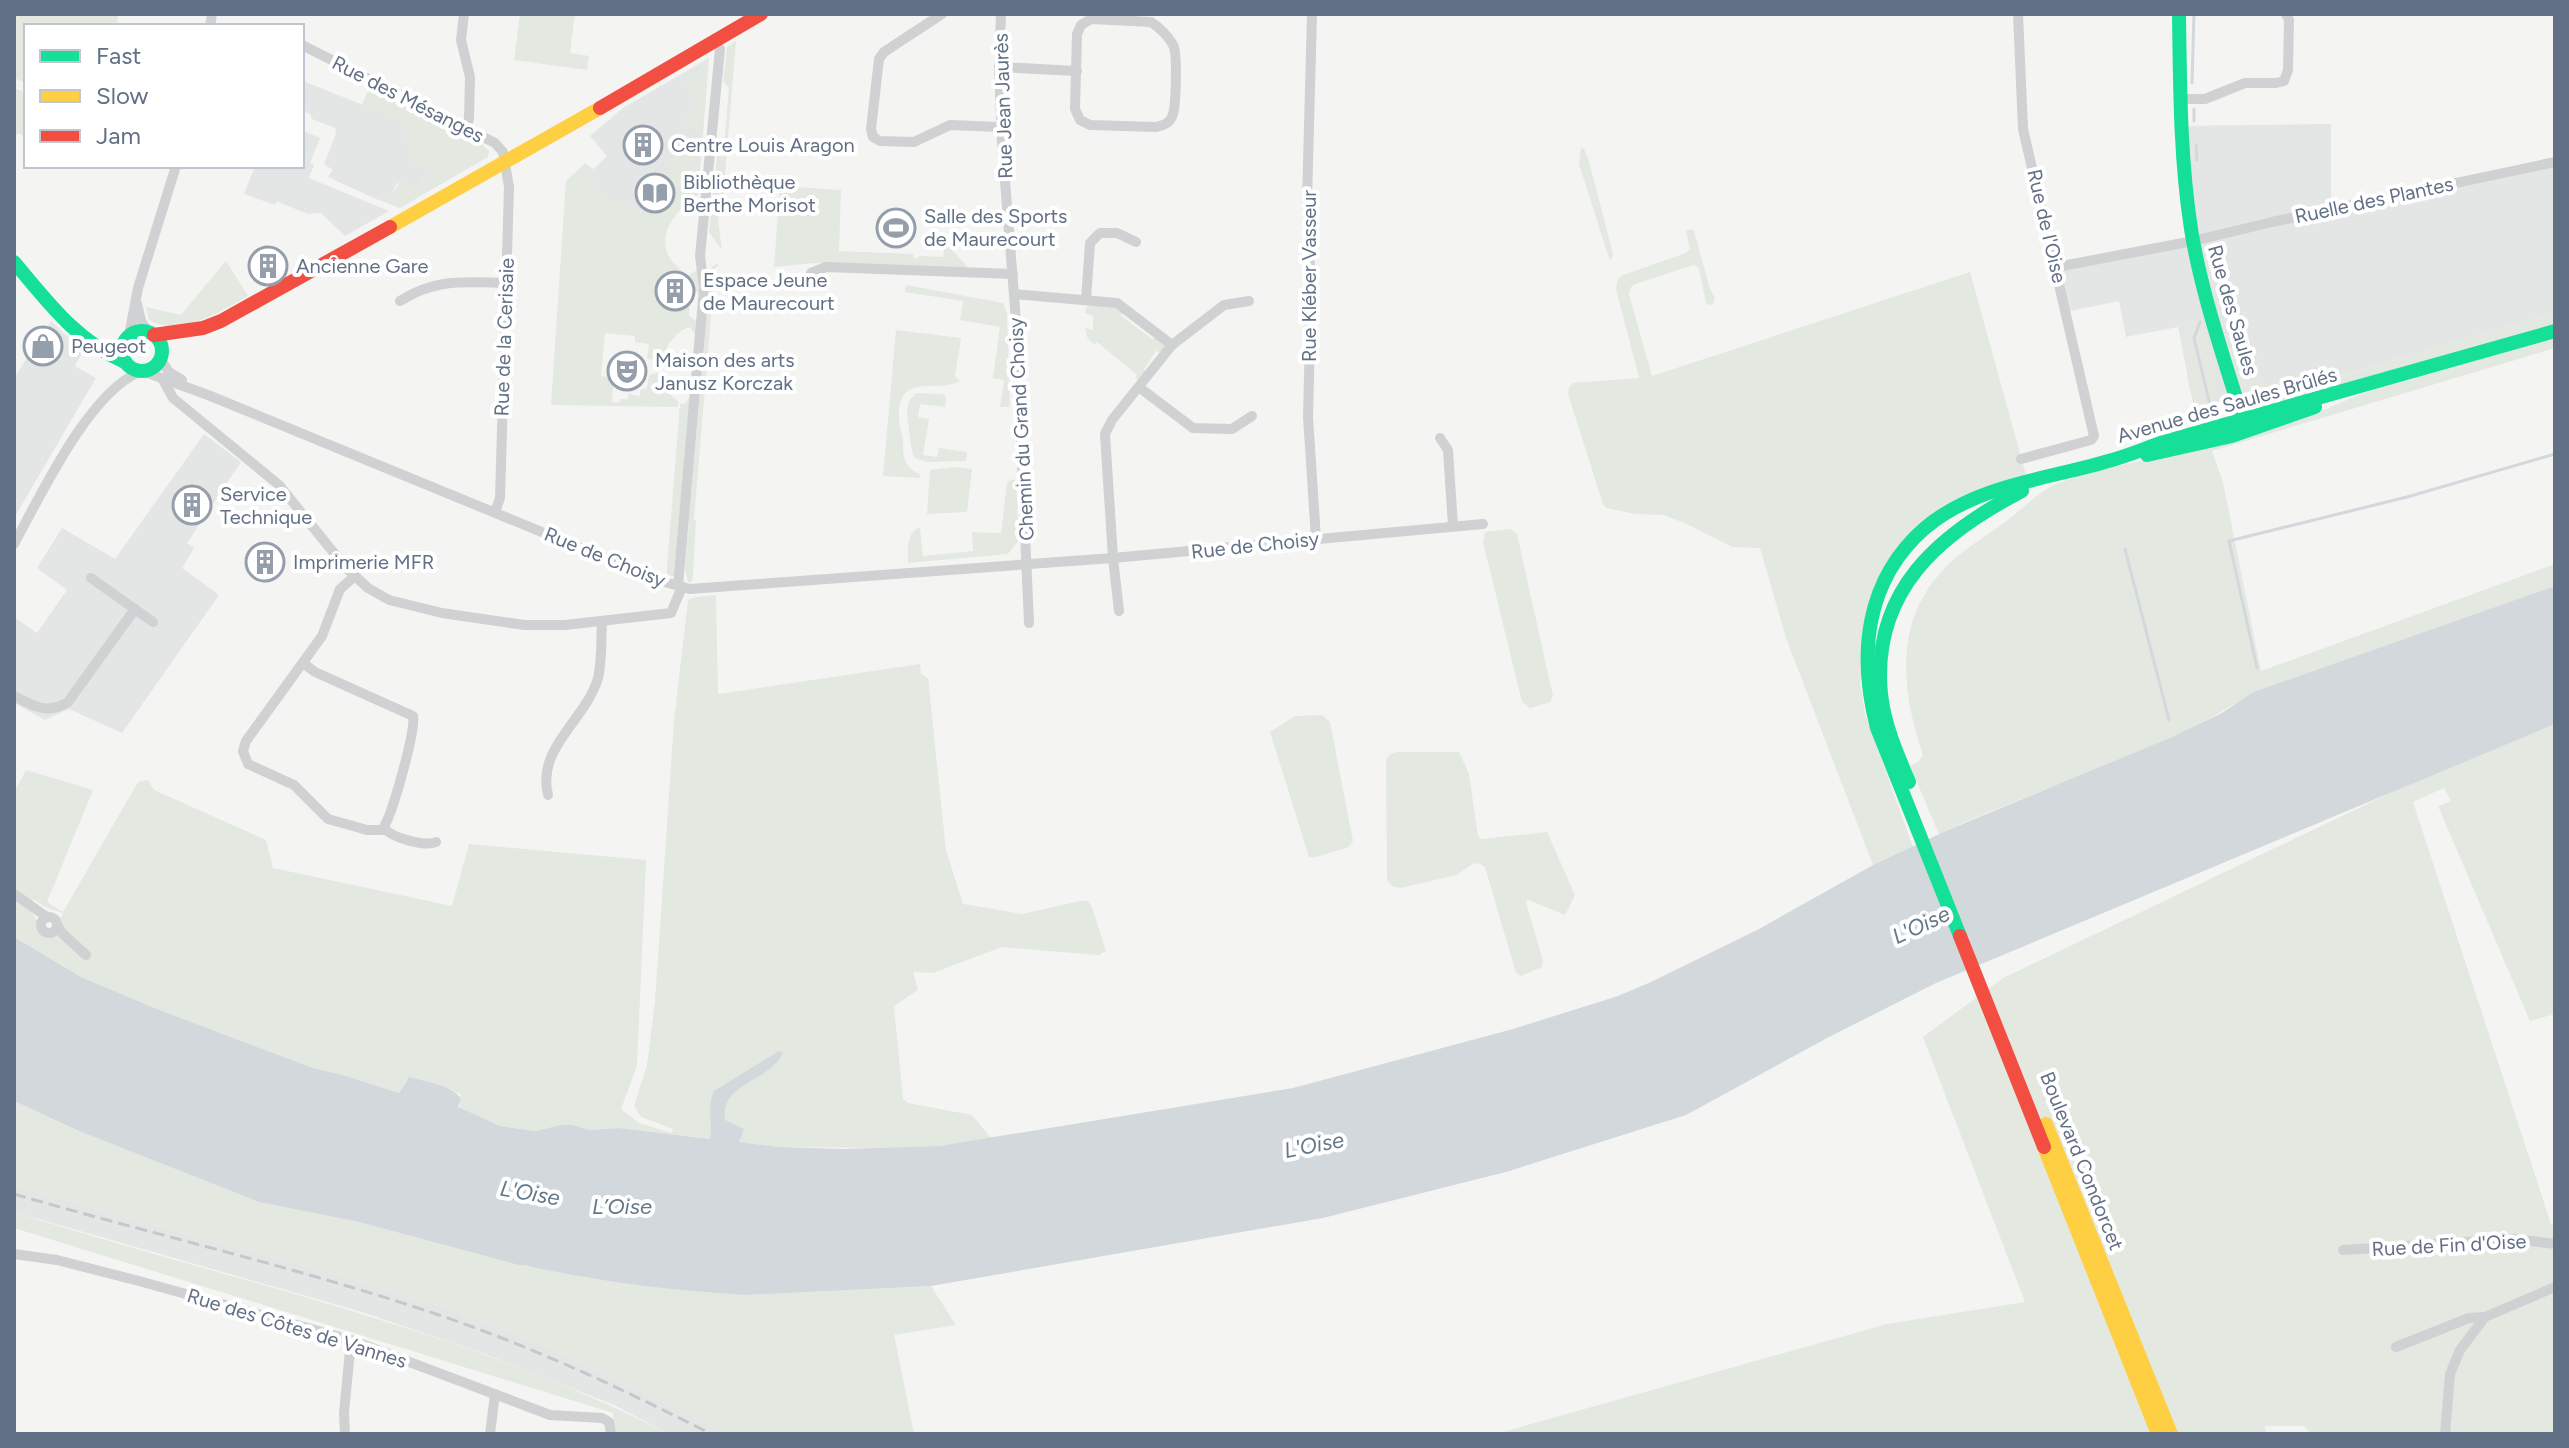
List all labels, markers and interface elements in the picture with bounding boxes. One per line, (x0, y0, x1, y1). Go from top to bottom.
legend (24, 24, 304, 168)
street label: Rue Jean Jaurès (988, 33, 1018, 179)
text: Fast (96, 41, 141, 70)
street label: Rue des Mésanges (328, 50, 488, 148)
text: Slow (96, 81, 149, 110)
text: Jam (96, 121, 141, 150)
building icon: Centre Louis Aragon (622, 124, 664, 166)
place label: Centre Louis Aragon (671, 133, 855, 157)
street label: Rue de l'Oise (2022, 167, 2072, 285)
place label: Bibliothèque Berthe Morisot (683, 170, 816, 217)
street label: Ruelle des Plantes (2293, 171, 2455, 229)
library icon: Bibliothèque Berthe Morisot (634, 172, 676, 214)
street label: Rue Kléber Vasseur (1297, 190, 1321, 362)
place label: Salle des Sports de Maurecourt (924, 204, 1067, 251)
sports icon: Salle des Sports de Maurecourt (875, 207, 917, 249)
street label: Rue des Saules (2203, 242, 2263, 378)
building icon: Ancienne Gare (247, 245, 289, 287)
place label: Ancienne Gare (296, 254, 428, 278)
street label: Rue de la Cerisaie (489, 257, 519, 417)
place label: Espace Jeune de Maurecourt (703, 268, 834, 315)
building icon: Espace Jeune de Maurecourt (654, 270, 696, 312)
street label: Chemin du Grand Choisy (1003, 316, 1039, 541)
shop icon: Peugeot (22, 325, 64, 367)
place label: Peugeot (71, 334, 146, 358)
place label: Maison des arts Janusz Korczak (655, 348, 795, 395)
theatre icon: Maison des arts Janusz Korczak (606, 350, 648, 392)
street label: Avenue des Saules Brûlés (2114, 362, 2340, 448)
place label: Service Technique (220, 482, 312, 529)
building icon: Service Technique (171, 484, 213, 526)
street label: Rue de Choisy (541, 522, 670, 592)
street label: Rue de Choisy (1190, 526, 1321, 564)
building icon: Imprimerie MFR (244, 541, 286, 583)
place label: Imprimerie MFR (293, 550, 434, 574)
water label: L'Oise (1888, 900, 1954, 950)
street label: Boulevard Condorcet (2035, 1068, 2129, 1254)
water label: L'Oise (1282, 1126, 1346, 1164)
water label: L'Oise (498, 1174, 562, 1212)
water label: L’Oise (592, 1193, 652, 1220)
street label: Rue de Fin d'Oise (2371, 1229, 2527, 1261)
street label: Rue des Côtes de Vannes (184, 1283, 410, 1373)

